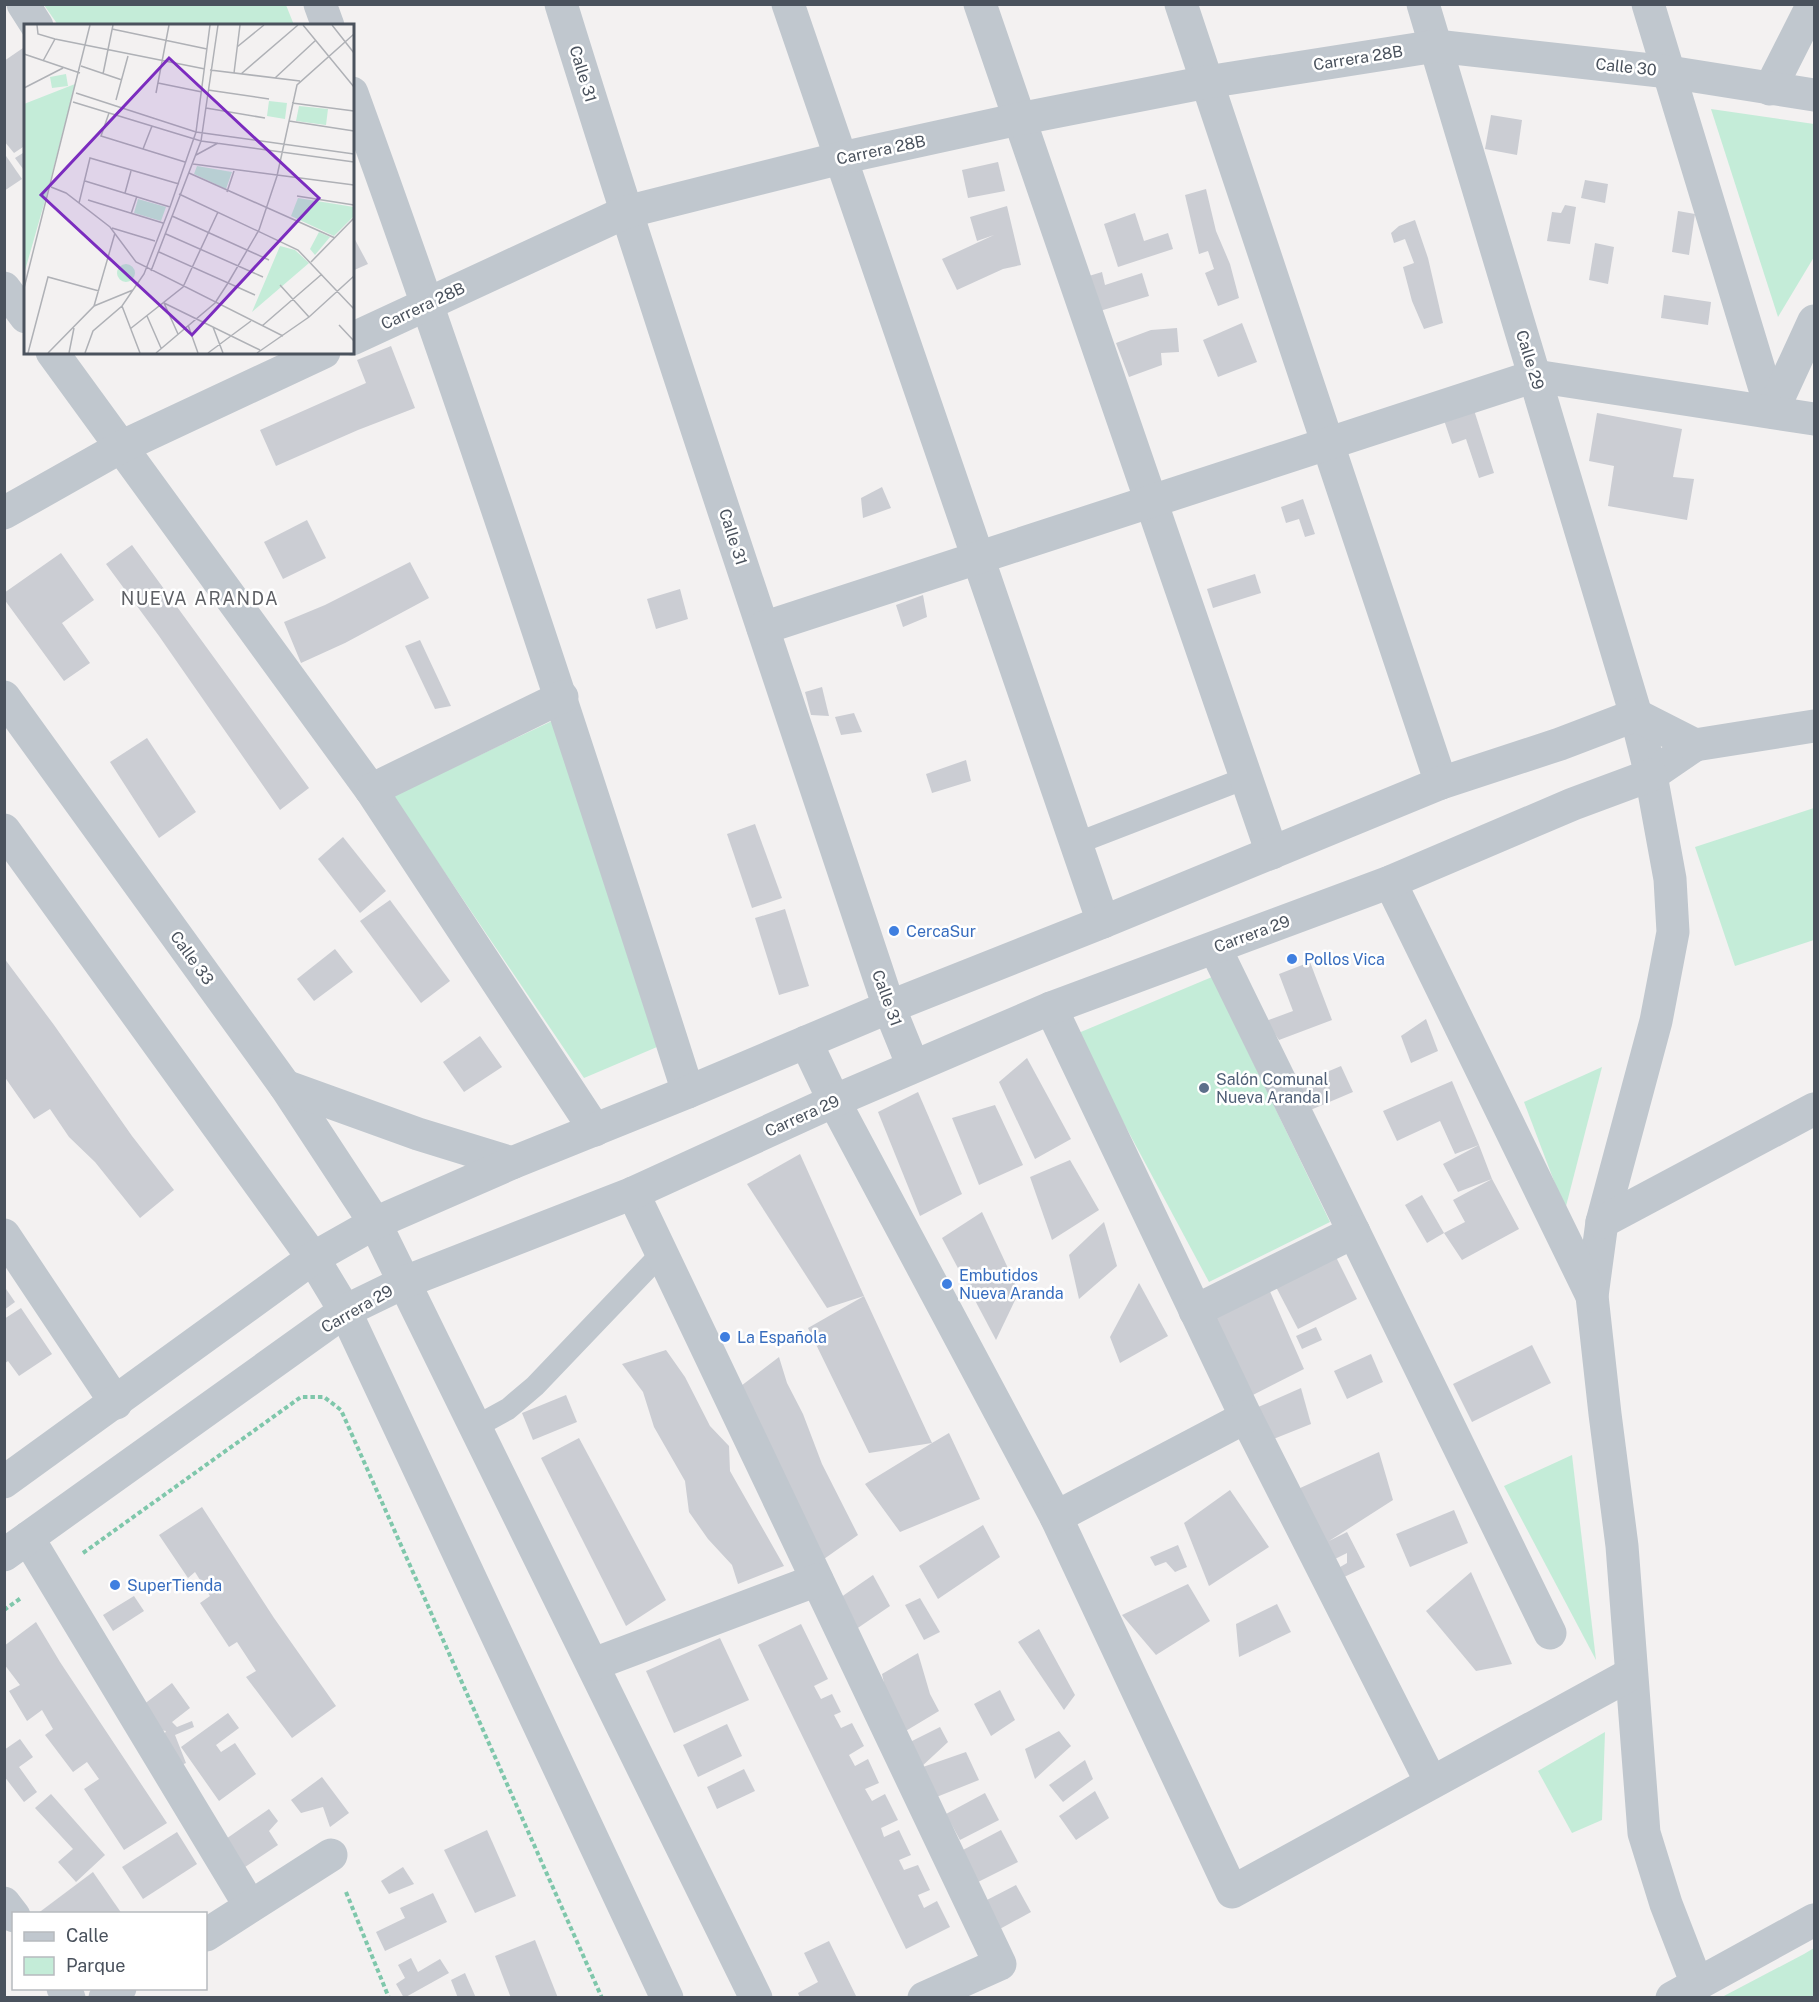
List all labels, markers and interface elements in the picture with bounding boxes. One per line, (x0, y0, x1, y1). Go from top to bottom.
inset map (24, 24, 354, 354)
street label: Carrera 28B (1312, 42, 1404, 74)
street label: Calle 31 (565, 43, 601, 105)
street label: Calle 30 (1594, 54, 1658, 80)
street label: Carrera 28B (835, 131, 927, 169)
street label: Carrera 28B (378, 278, 468, 334)
street label: Calle 29 (1512, 328, 1548, 392)
street label: Calle 31 (715, 506, 751, 568)
district label: NUEVA ARANDA (121, 588, 279, 609)
street label: Carrera 29 (1211, 911, 1293, 957)
place label: CercaSur (906, 922, 976, 941)
marker: CercaSur (887, 924, 901, 938)
street label: Calle 33 (166, 927, 218, 989)
place label: Pollos Vica (1304, 950, 1385, 969)
marker: Pollos Vica (1285, 952, 1299, 966)
street label: Calle 31 (868, 967, 906, 1029)
place label: Salón Comunal Nueva Aranda I (1216, 1070, 1329, 1107)
marker: Salón Comunal Nueva Aranda I (1197, 1081, 1211, 1095)
street label: Carrera 29 (762, 1091, 842, 1141)
place label: Embutidos Nueva Aranda (959, 1266, 1064, 1303)
marker: Embutidos Nueva Aranda (940, 1277, 954, 1291)
street label: Carrera 29 (318, 1281, 396, 1337)
place label: La Española (737, 1328, 827, 1347)
marker: La Española (718, 1330, 732, 1344)
place label: SuperTienda (127, 1576, 222, 1595)
marker: SuperTienda (108, 1578, 122, 1592)
legend (12, 1912, 207, 1990)
text: Calle (66, 1925, 109, 1946)
text: Parque (66, 1955, 126, 1976)

